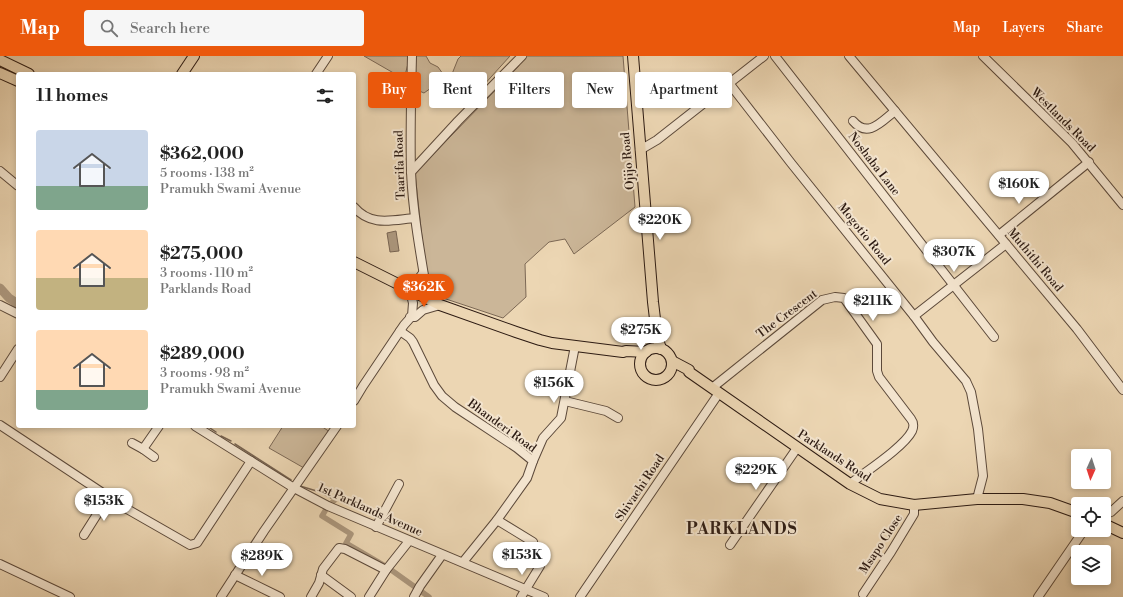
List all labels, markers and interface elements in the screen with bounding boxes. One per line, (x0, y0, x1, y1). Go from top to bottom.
search box (84, 10, 364, 46)
text: Map (20, 16, 60, 40)
icon: search (98, 17, 120, 39)
text: Search here (130, 19, 210, 38)
text: Map (953, 19, 980, 37)
text: Layers (1002, 19, 1045, 37)
text: Share (1067, 19, 1103, 37)
chip: Buy (368, 72, 421, 108)
chip: Rent (429, 72, 487, 108)
chip: Filters (495, 72, 564, 108)
chip: New (572, 72, 627, 108)
chip: Apartment (635, 72, 732, 108)
street label: Westlands Road (1027, 84, 1099, 156)
text: 11 homes (36, 85, 108, 107)
icon: filters (314, 85, 336, 107)
street label: Noshaba Lane (845, 129, 903, 199)
street label: Taarifa Road (391, 130, 409, 200)
street label: Ojijo Road (618, 131, 638, 191)
text: $362,000 (160, 143, 244, 165)
icon: home (68, 146, 116, 194)
text: 5 rooms · 138 m² (160, 165, 254, 181)
pin: $160K (991, 171, 1047, 205)
text: $160K (998, 176, 1040, 192)
text: Pramukh Swami Avenue (160, 181, 301, 197)
street label: Mogotio Road (834, 200, 894, 268)
pin: $220K (632, 207, 688, 241)
text: $220K (638, 212, 682, 228)
street label: Muthithi Road (1004, 225, 1066, 295)
pin: $307K (926, 239, 982, 273)
text: $275,000 (160, 243, 243, 265)
text: $307K (932, 244, 976, 260)
icon: home (68, 246, 116, 294)
text: 3 rooms · 110 m² (160, 265, 253, 281)
pin: $362K (396, 274, 452, 308)
text: $362K (403, 279, 445, 295)
text: Parklands Road (160, 281, 251, 297)
street label: The Crescent (754, 286, 821, 342)
pin: $211K (845, 288, 901, 322)
text: $211K (853, 293, 893, 309)
pin: $275K (613, 317, 669, 351)
text: $275K (620, 322, 662, 338)
text: $289,000 (160, 343, 245, 365)
icon: home (68, 346, 116, 394)
text: 3 rooms · 98 m² (160, 365, 249, 381)
pin: $156K (526, 370, 582, 404)
text: $156K (534, 375, 574, 391)
text: Pramukh Swami Avenue (160, 381, 301, 397)
street label: Bhanderi Road (464, 395, 539, 456)
street label: Parklands Road (795, 427, 874, 485)
north arrow (1071, 449, 1111, 489)
map controls (1071, 449, 1111, 585)
street label: Shivachi Road (612, 452, 668, 524)
pin: $229K (728, 457, 784, 491)
text: $229K (735, 462, 777, 478)
street label: 1st Parklands Avenue (315, 480, 425, 540)
pin: $153K (76, 488, 132, 522)
text: $153K (84, 493, 124, 509)
button: locate (1071, 497, 1111, 537)
street label: Msapo Close (856, 511, 906, 577)
district label: PARKLANDS (686, 519, 798, 539)
pin: $153K (494, 542, 550, 576)
pin: $289K (234, 543, 290, 577)
button: layers (1071, 545, 1111, 585)
text: $153K (502, 547, 542, 563)
text: $289K (241, 548, 283, 564)

